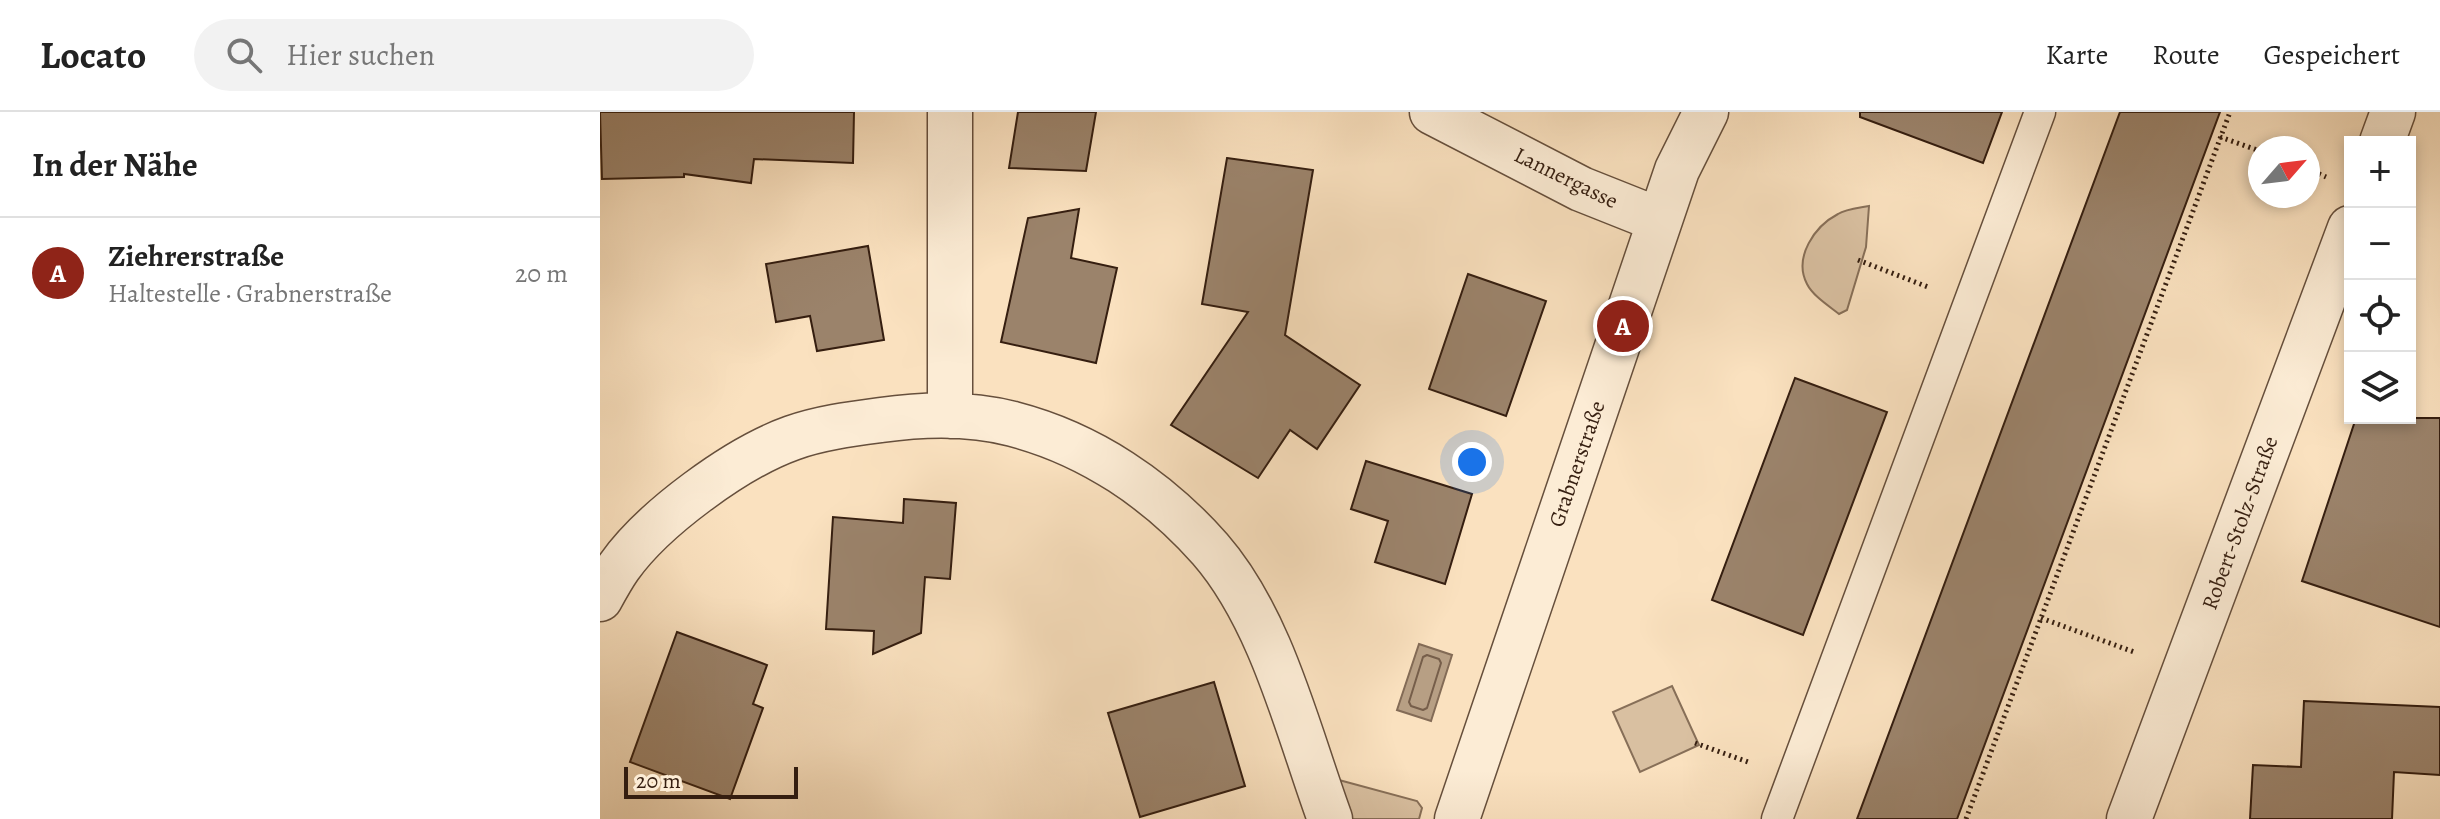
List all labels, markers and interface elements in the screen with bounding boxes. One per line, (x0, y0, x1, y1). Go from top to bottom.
search box (194, 19, 754, 91)
text: Locato (40, 29, 146, 81)
icon: search (222, 33, 266, 77)
text: Hier suchen (286, 35, 435, 75)
text: Karte (2045, 36, 2108, 74)
text: Route (2152, 36, 2220, 74)
text: Gespeichert (2264, 36, 2400, 74)
north arrow (2248, 136, 2320, 208)
map controls (2344, 136, 2416, 424)
button: + (2344, 136, 2416, 208)
street label: Lannergasse (1509, 140, 1623, 216)
text: In der Nähe (32, 141, 198, 188)
button: − (2344, 208, 2416, 280)
text: Ziehrerstraße (108, 236, 284, 276)
text: A (50, 256, 66, 291)
text: 20 m (515, 256, 568, 291)
text: Haltestelle · Grabnerstraße (108, 276, 392, 311)
button: locate (2344, 280, 2416, 352)
pin: A (1597, 296, 1649, 356)
button: layers (2344, 352, 2416, 424)
street label: Grabnerstraße (1541, 397, 1613, 531)
street label: Robert-Stolz-Straße (2195, 432, 2285, 614)
your location (1452, 442, 1492, 482)
scale bar (624, 763, 798, 799)
text: 20 m (636, 766, 681, 796)

